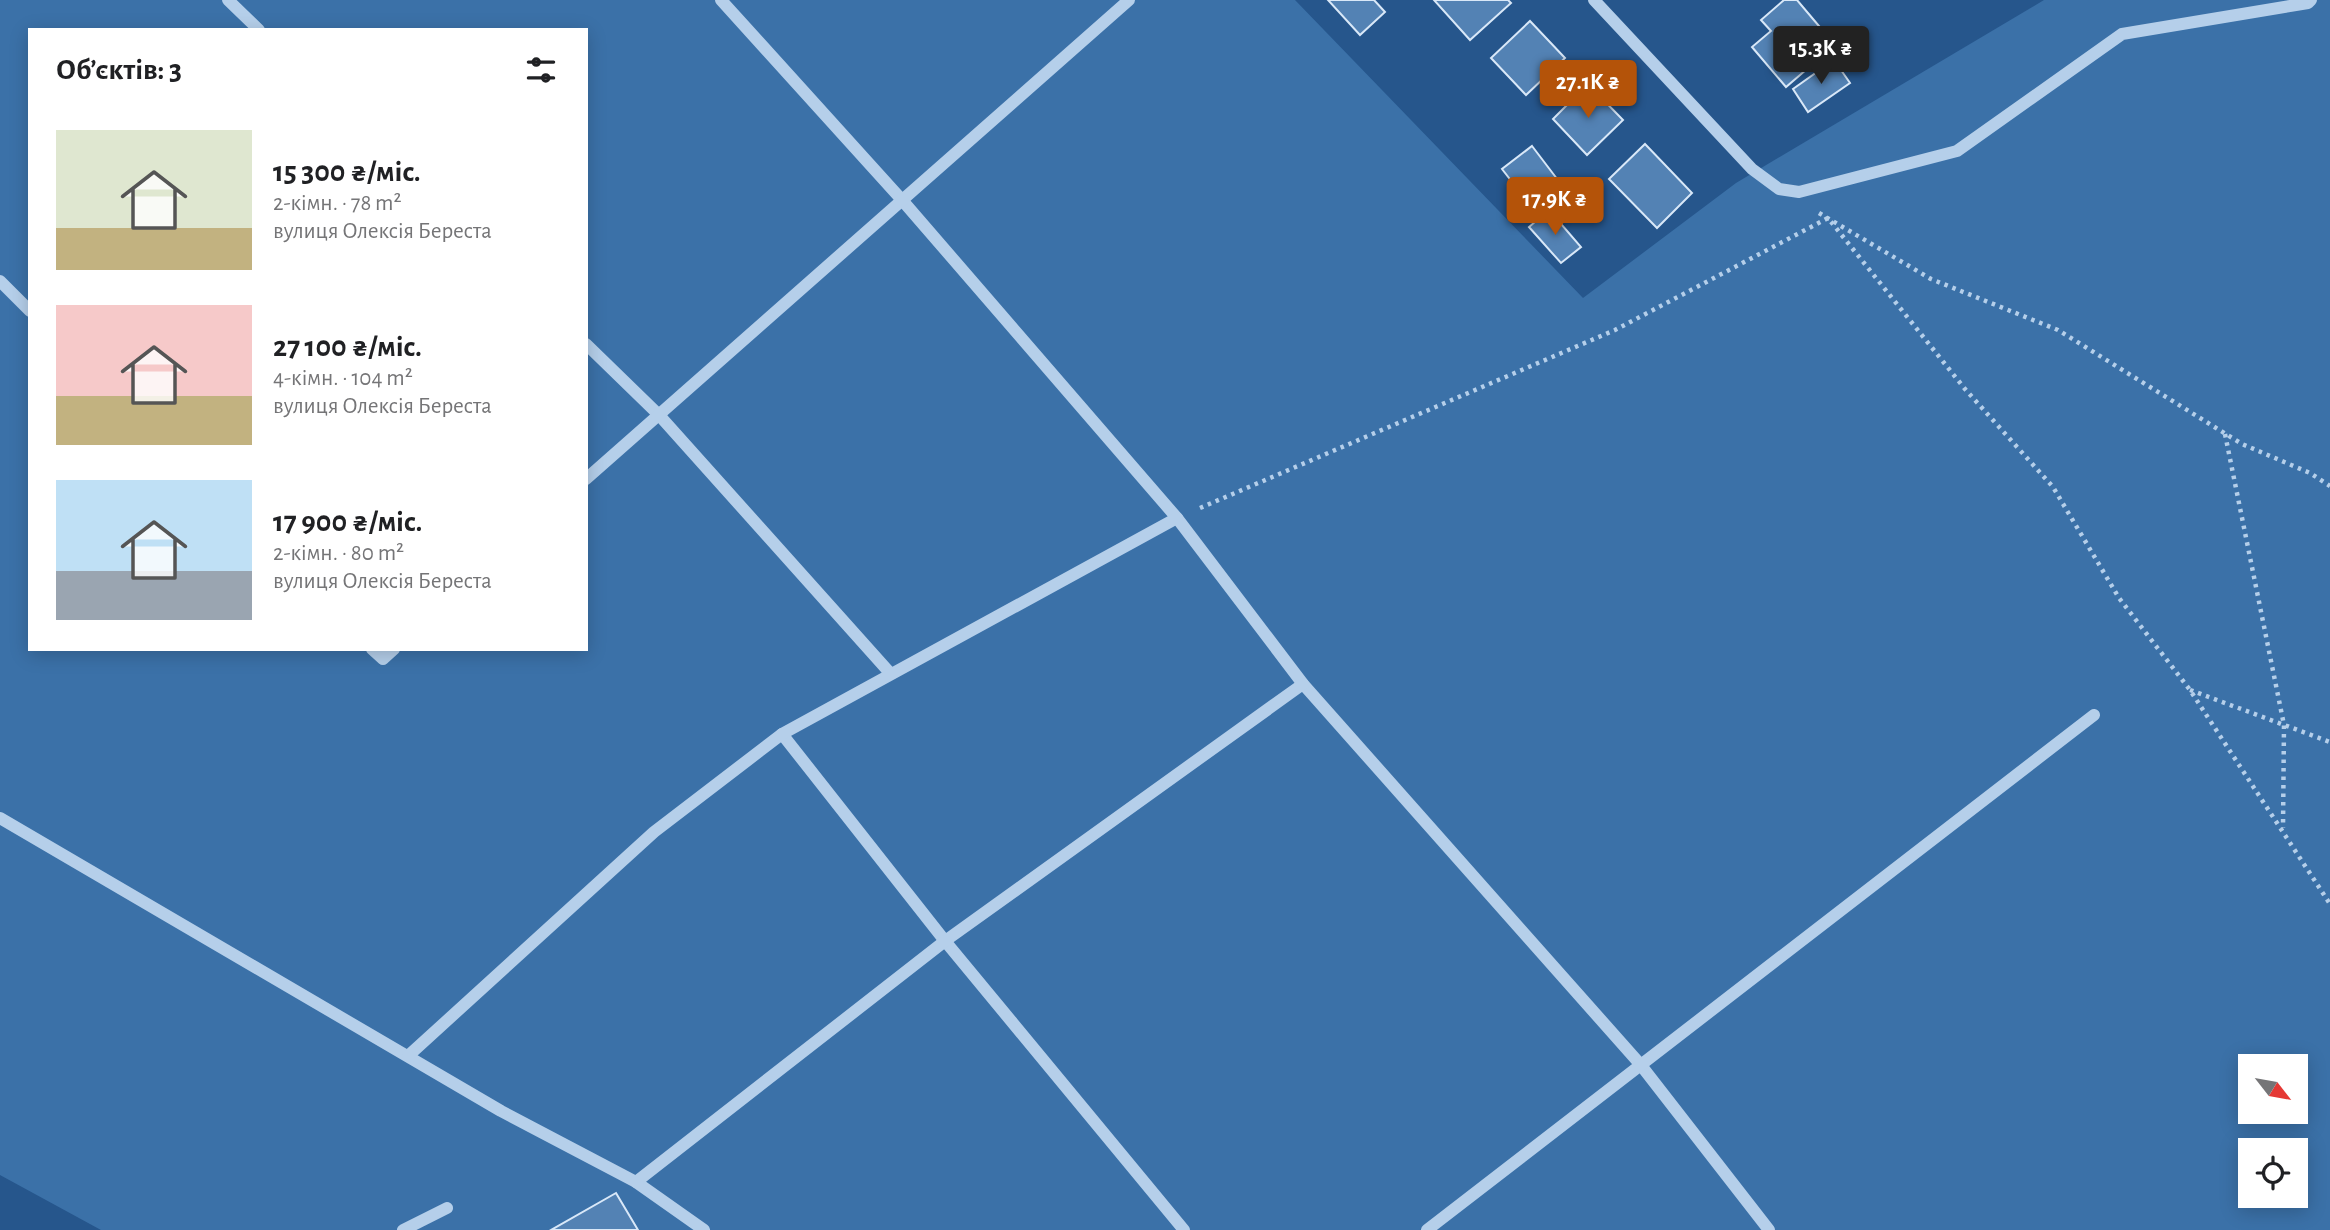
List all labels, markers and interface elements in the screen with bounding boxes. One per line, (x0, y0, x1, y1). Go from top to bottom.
pin: 15.3K ₴ (1756, 27, 1886, 86)
text: 15.3K ₴ (1789, 37, 1853, 60)
icon: filters (522, 51, 560, 89)
text: Об’єктів: 3 (56, 55, 182, 85)
pin: 27.1K ₴ (1523, 60, 1653, 120)
text: 27.1K ₴ (1556, 71, 1620, 94)
text: 15 300 ₴/міс. (273, 157, 421, 187)
icon: home (112, 158, 196, 242)
pin: 17.9K ₴ (1490, 177, 1620, 237)
text: 17.9K ₴ (1523, 188, 1587, 211)
text: 2-кімн. · 78 m² (273, 192, 402, 215)
text: вулиця Олексія Береста (273, 220, 492, 243)
text: 27 100 ₴/міс. (273, 332, 422, 362)
icon: home (112, 333, 196, 417)
text: 4-кімн. · 104 m² (273, 367, 413, 390)
text: вулиця Олексія Береста (273, 395, 492, 418)
text: 17 900 ₴/міс. (273, 507, 422, 537)
icon: home (112, 508, 196, 592)
text: 2-кімн. · 80 m² (273, 542, 404, 565)
text: вулиця Олексія Береста (273, 570, 492, 593)
north arrow (2238, 1054, 2308, 1124)
map controls (2238, 1054, 2308, 1208)
button: locate (2238, 1138, 2308, 1208)

